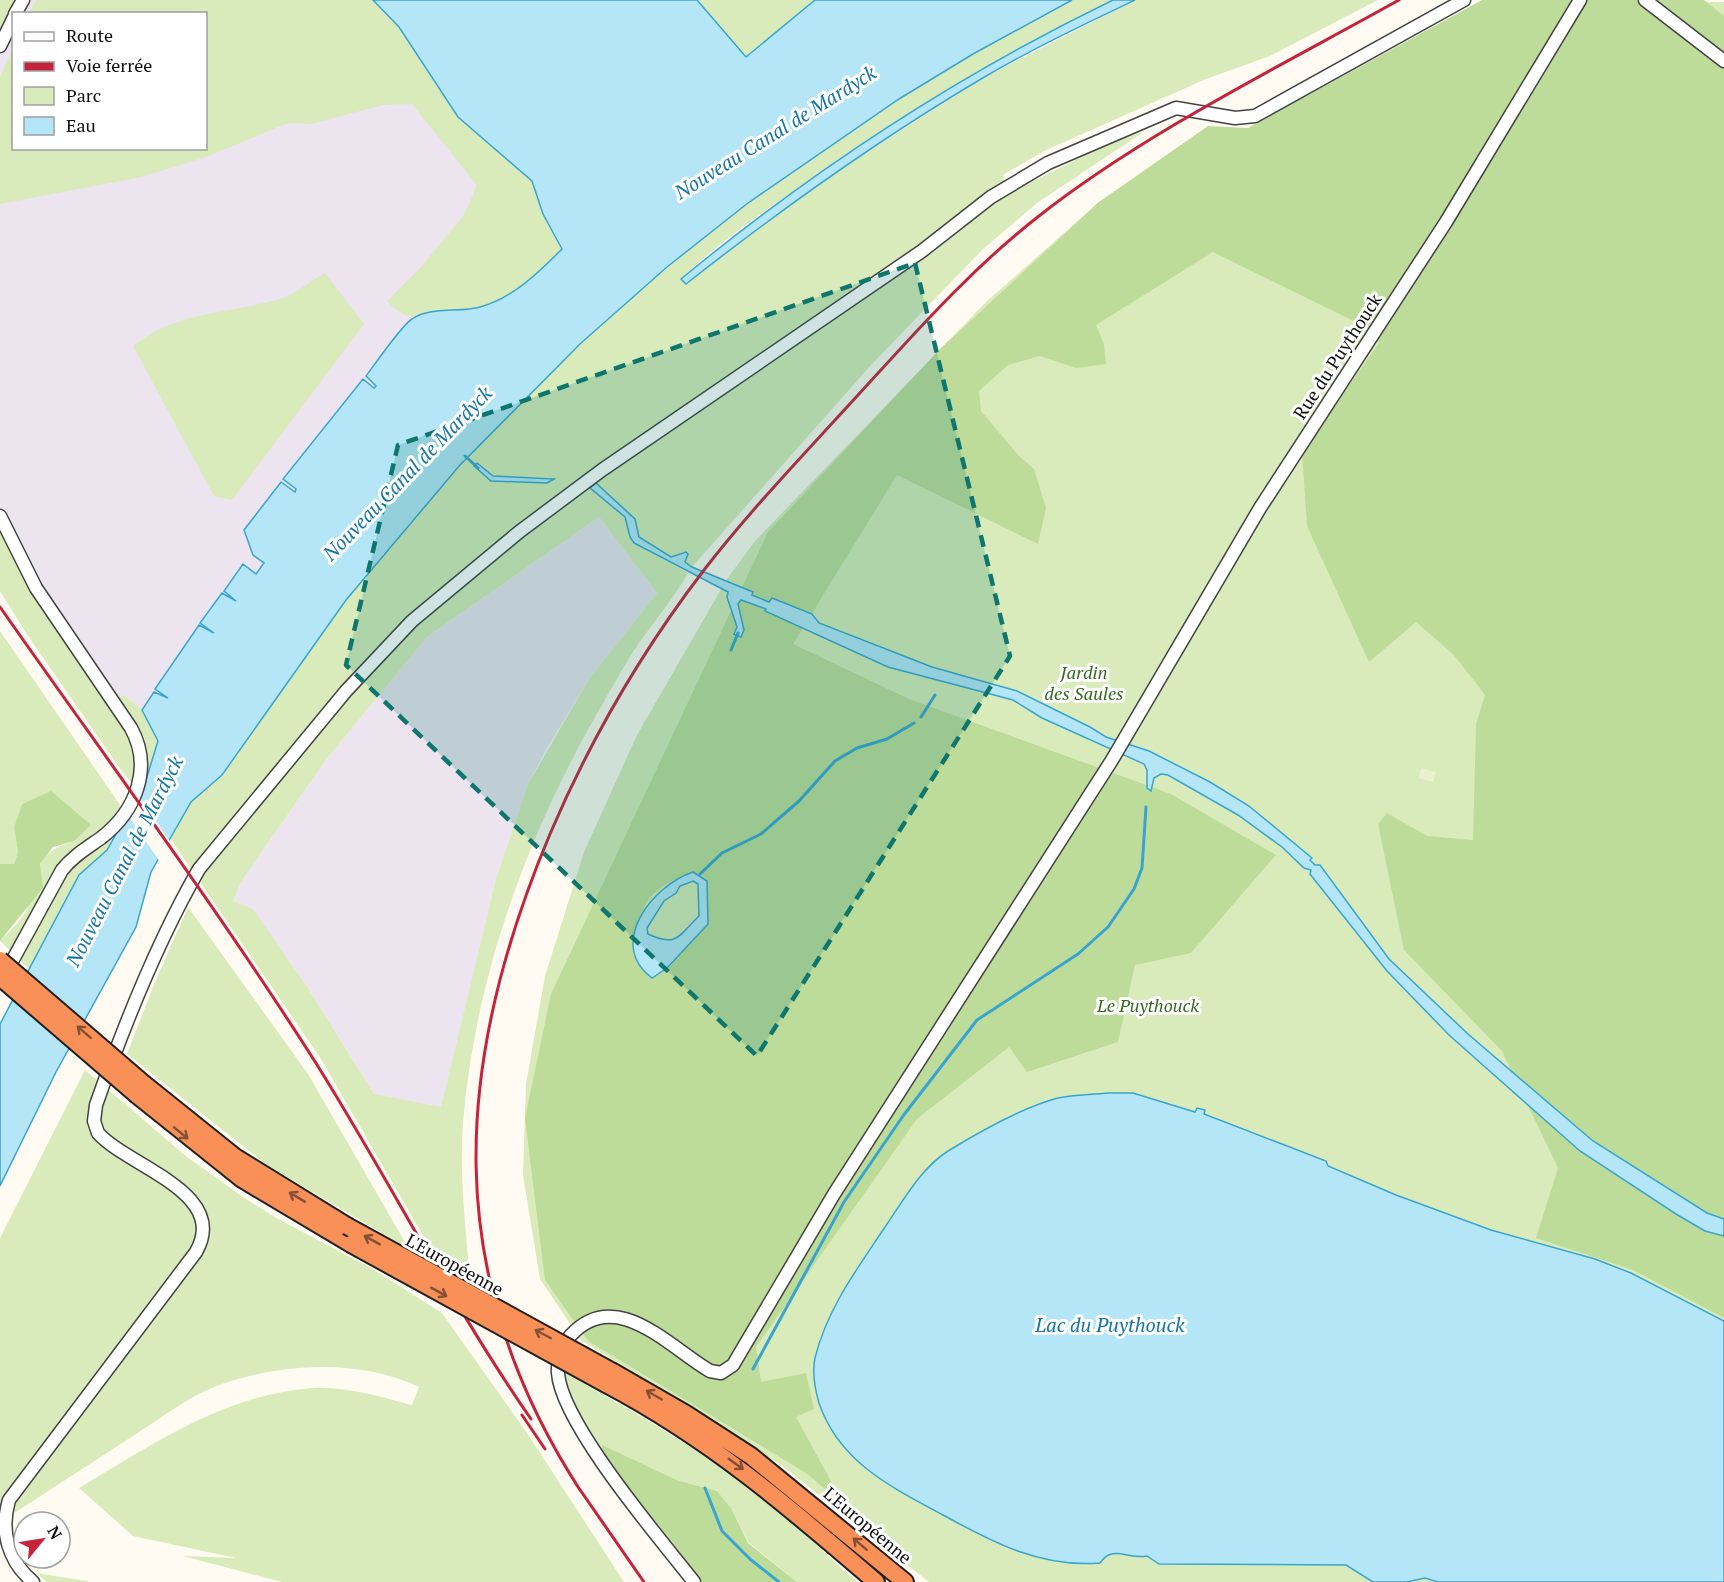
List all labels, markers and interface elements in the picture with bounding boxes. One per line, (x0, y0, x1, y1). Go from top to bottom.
legend (12, 12, 207, 150)
text: Route (66, 23, 113, 47)
text: Voie ferrée (66, 53, 152, 77)
water label: Nouveau Canal de Mardyck (668, 59, 881, 206)
text: Parc (66, 83, 101, 107)
text: Eau (66, 113, 96, 137)
street label: Rue du Puythouck (1287, 288, 1387, 423)
water label: Nouveau Canal de Mardyck (316, 380, 498, 567)
park label: Jardin des Saules (1044, 660, 1124, 705)
water label: Nouveau Canal de Mardyck (59, 751, 189, 972)
park label: Le Puythouck (1096, 993, 1199, 1017)
one-way arrow (77, 1025, 92, 1039)
one-way arrow (173, 1126, 189, 1139)
one-way arrow (289, 1191, 306, 1203)
street label: L'Européenne (402, 1227, 508, 1301)
one-way arrow (364, 1234, 381, 1246)
one-way arrow (430, 1286, 447, 1298)
water label: Lac du Puythouck (1034, 1311, 1185, 1338)
one-way arrow (535, 1328, 552, 1340)
one-way arrow (646, 1389, 664, 1400)
one-way arrow (728, 1458, 744, 1471)
street label: L'Européenne (819, 1481, 917, 1569)
north arrow (12, 1510, 72, 1570)
text: N (42, 1522, 68, 1543)
one-way arrow (852, 1538, 868, 1551)

